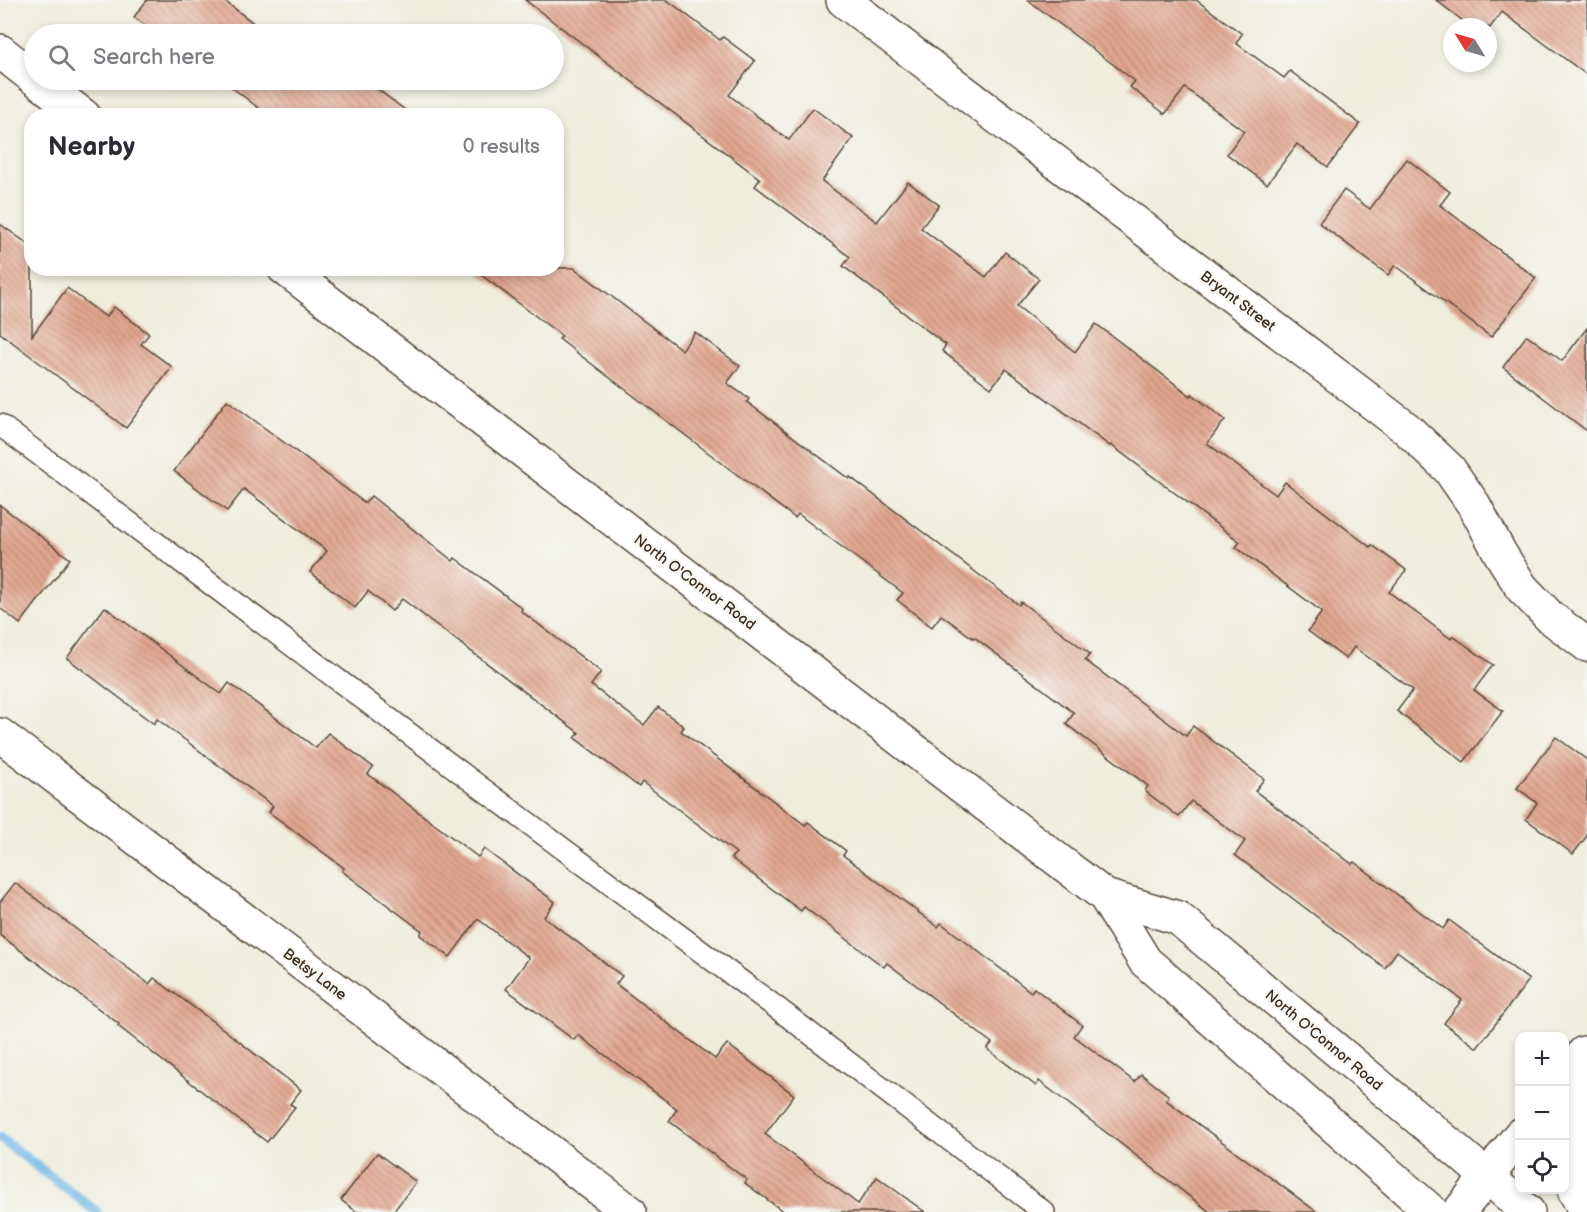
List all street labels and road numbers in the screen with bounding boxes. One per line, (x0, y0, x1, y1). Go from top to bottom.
street label: Bryant Street (1196, 267, 1279, 336)
street label: North O'Connor Road (630, 530, 759, 634)
street label: Betsy Lane (279, 944, 350, 1005)
street label: North O'Connor Road (1261, 986, 1386, 1095)

